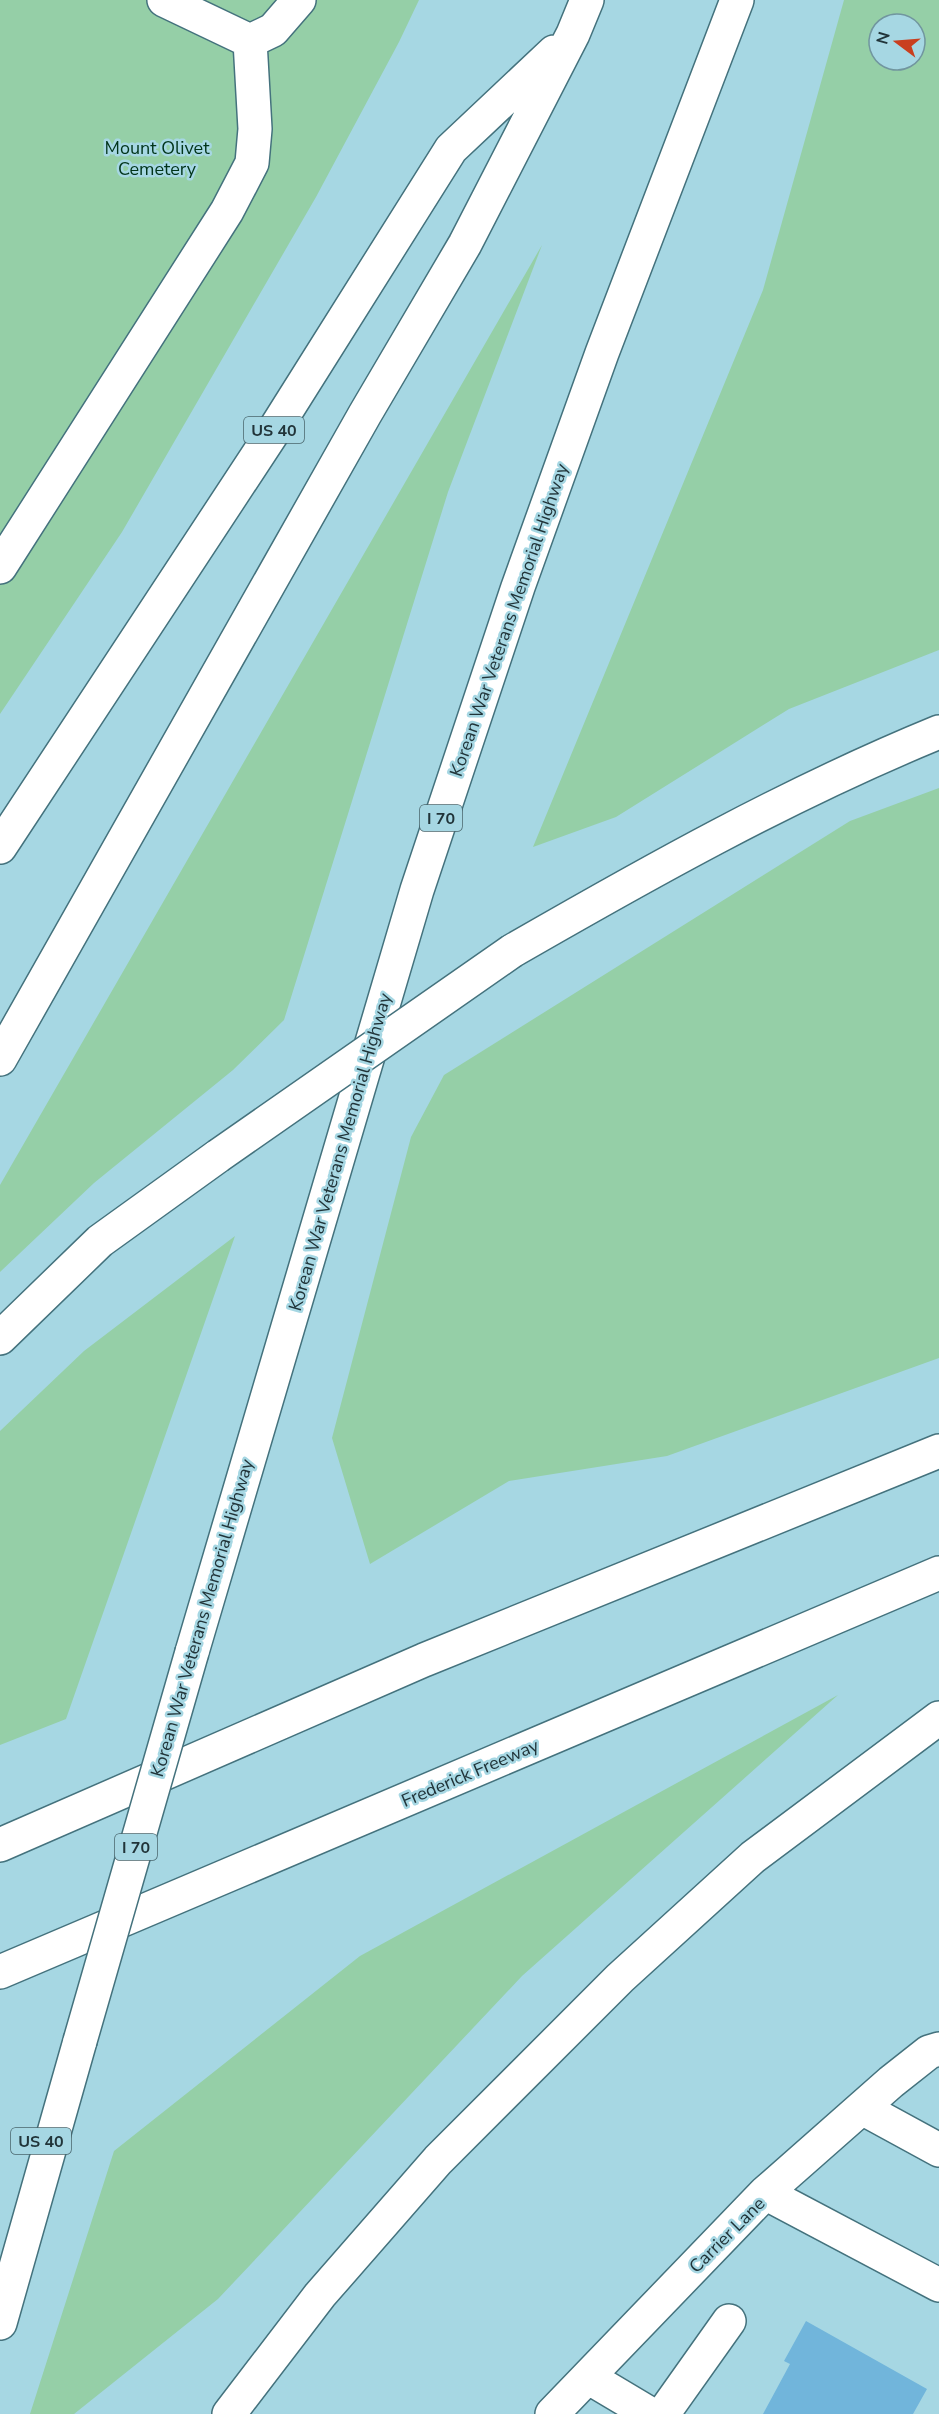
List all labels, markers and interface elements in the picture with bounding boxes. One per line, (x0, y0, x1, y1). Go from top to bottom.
north arrow (867, 12, 927, 72)
text: N (871, 29, 896, 47)
park label: Mount Olivet Cemetery (105, 136, 210, 181)
road number: US 40 (244, 417, 304, 443)
street label: Korean War Veterans Memorial Highway (444, 460, 574, 780)
road number: I 70 (420, 805, 462, 831)
street label: Korean War Veterans Memorial Highway (283, 990, 397, 1314)
street label: Korean War Veterans Memorial Highway (145, 1456, 259, 1780)
street label: Frederick Freeway (398, 1733, 543, 1813)
road number: I 70 (115, 1834, 157, 1860)
road number: US 40 (11, 2128, 71, 2154)
street label: Carrier Lane (684, 2192, 770, 2278)

